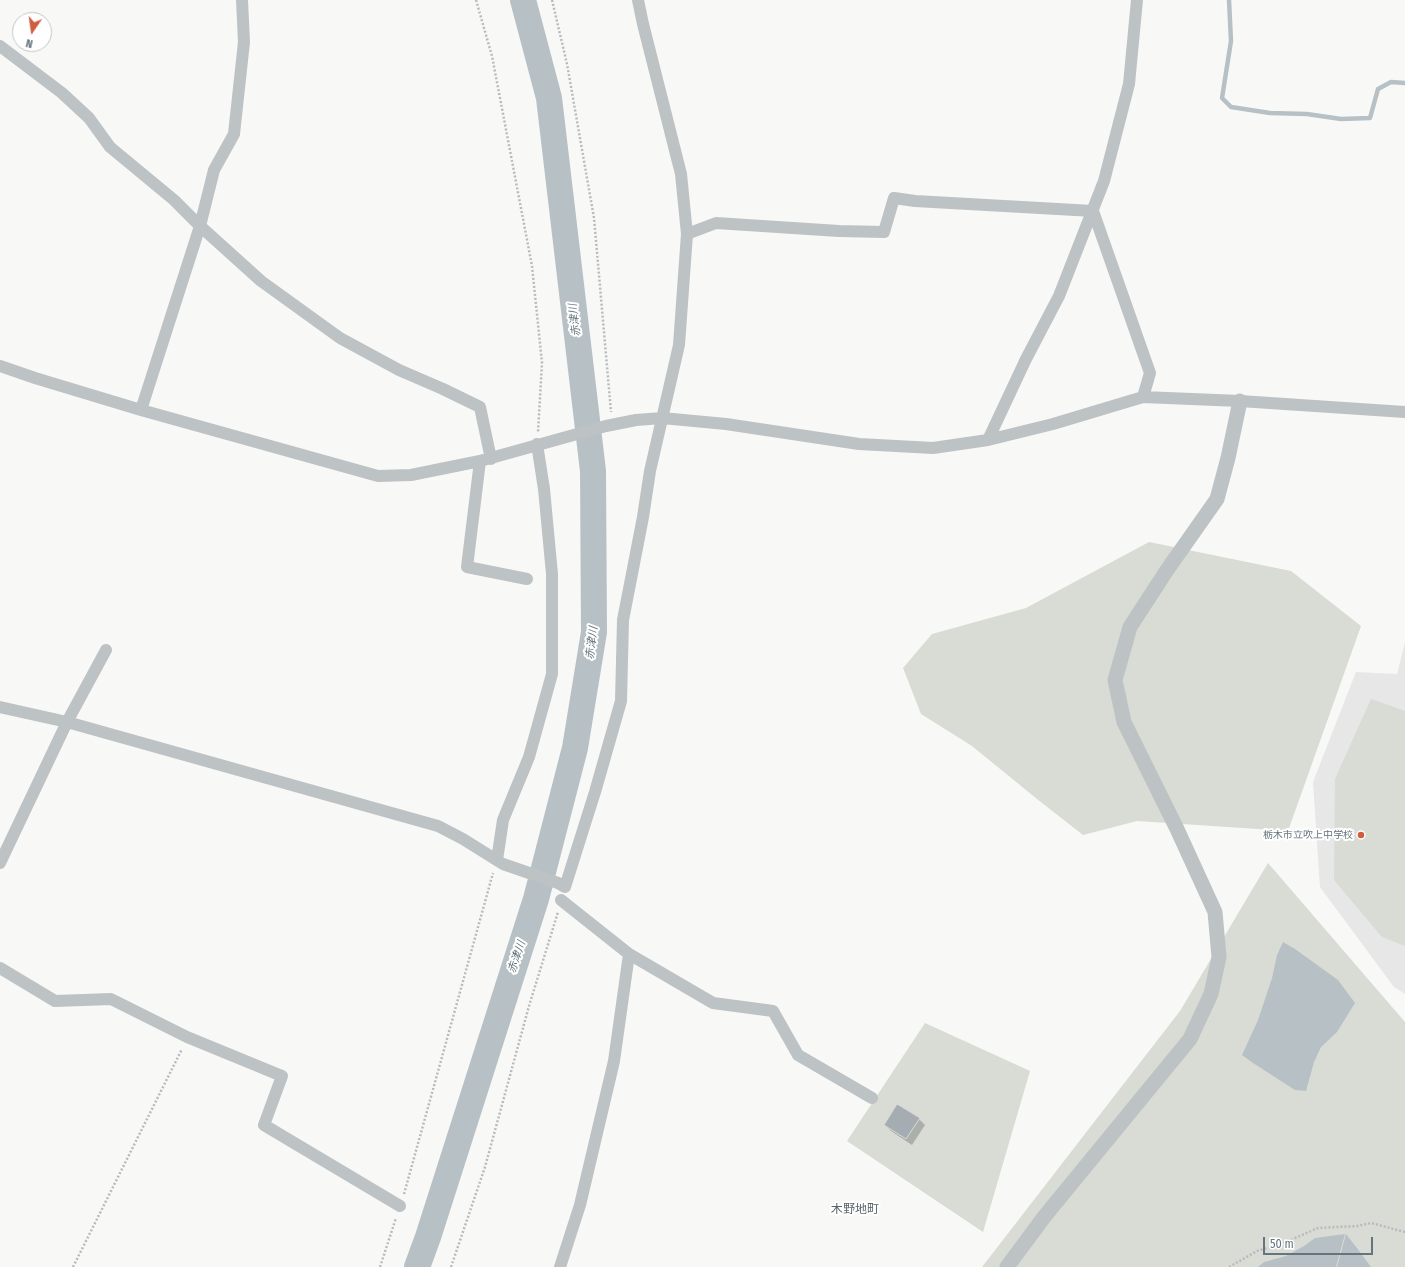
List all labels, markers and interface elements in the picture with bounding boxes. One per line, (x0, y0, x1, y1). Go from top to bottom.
north arrow (12, 12, 52, 52)
text: N (25, 36, 34, 50)
water label: 赤津川 (566, 303, 584, 337)
water label: 赤津川 (583, 626, 601, 660)
place label: 栃木市立吹上中学校 (1263, 829, 1353, 841)
marker: 栃木市立吹上中学校 (1356, 830, 1366, 840)
water label: 赤津川 (506, 939, 528, 975)
district label: 木野地町 (831, 1203, 879, 1217)
scale bar (1265, 1229, 1375, 1255)
text: 50 m (1270, 1237, 1294, 1251)

